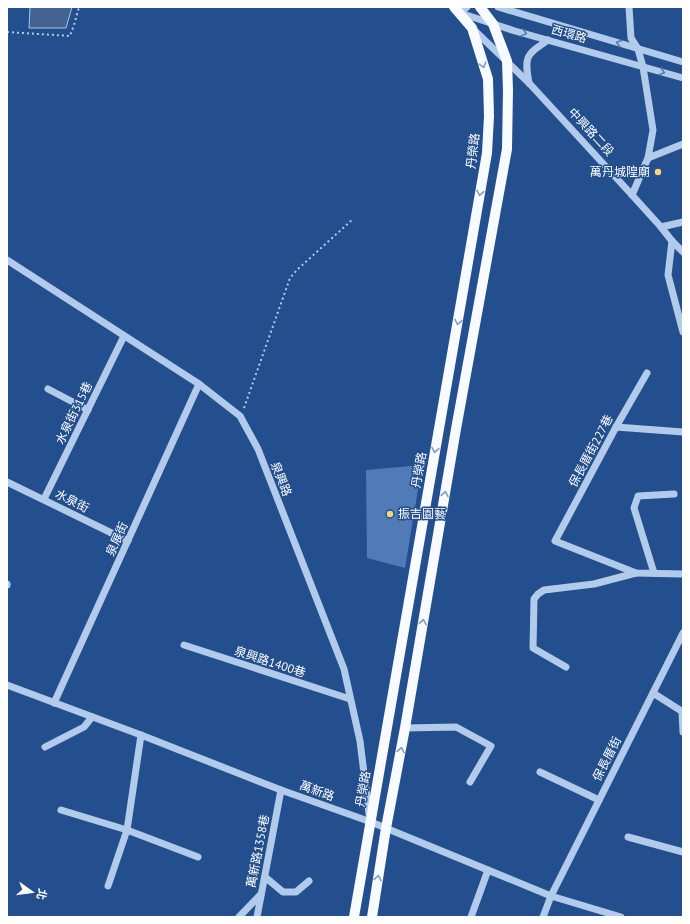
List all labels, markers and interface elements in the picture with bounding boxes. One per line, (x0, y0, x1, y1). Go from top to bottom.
street label: 西環路 (550, 21, 589, 46)
one-way arrow (520, 28, 527, 37)
one-way arrow (615, 39, 622, 48)
one-way arrow (478, 61, 487, 68)
one-way arrow (658, 67, 665, 76)
street label: 中興路二段 (565, 105, 617, 159)
street label: 丹榮路 (463, 132, 482, 170)
place label: 萬丹城隍廟 (590, 164, 650, 179)
marker: 萬丹城隍廟 (653, 167, 663, 177)
one-way arrow (476, 190, 485, 197)
one-way arrow (454, 318, 462, 325)
street label: 水泉街315巷 (52, 379, 95, 446)
street label: 保長厝街227巷 (565, 412, 616, 489)
one-way arrow (431, 446, 440, 453)
street label: 丹榮路 (408, 451, 429, 489)
street label: 泉興路 (268, 459, 295, 498)
street label: 水泉街 (53, 486, 92, 515)
one-way arrow (440, 491, 449, 497)
place label: 振吉園藝 (398, 506, 446, 521)
marker: 振吉園藝 (385, 509, 395, 519)
street label: 泉展街 (102, 519, 131, 558)
one-way arrow (419, 619, 427, 626)
street label: 泉興路1400巷 (233, 643, 308, 680)
street label: 保長厝街 (589, 734, 624, 784)
one-way arrow (396, 747, 405, 754)
street label: 丹榮路 (352, 770, 373, 808)
street label: 萬新路 (298, 777, 337, 804)
street label: 萬新路1358巷 (243, 813, 272, 889)
north arrow (12, 872, 52, 912)
one-way arrow (373, 875, 382, 882)
text: 北 (34, 887, 50, 901)

